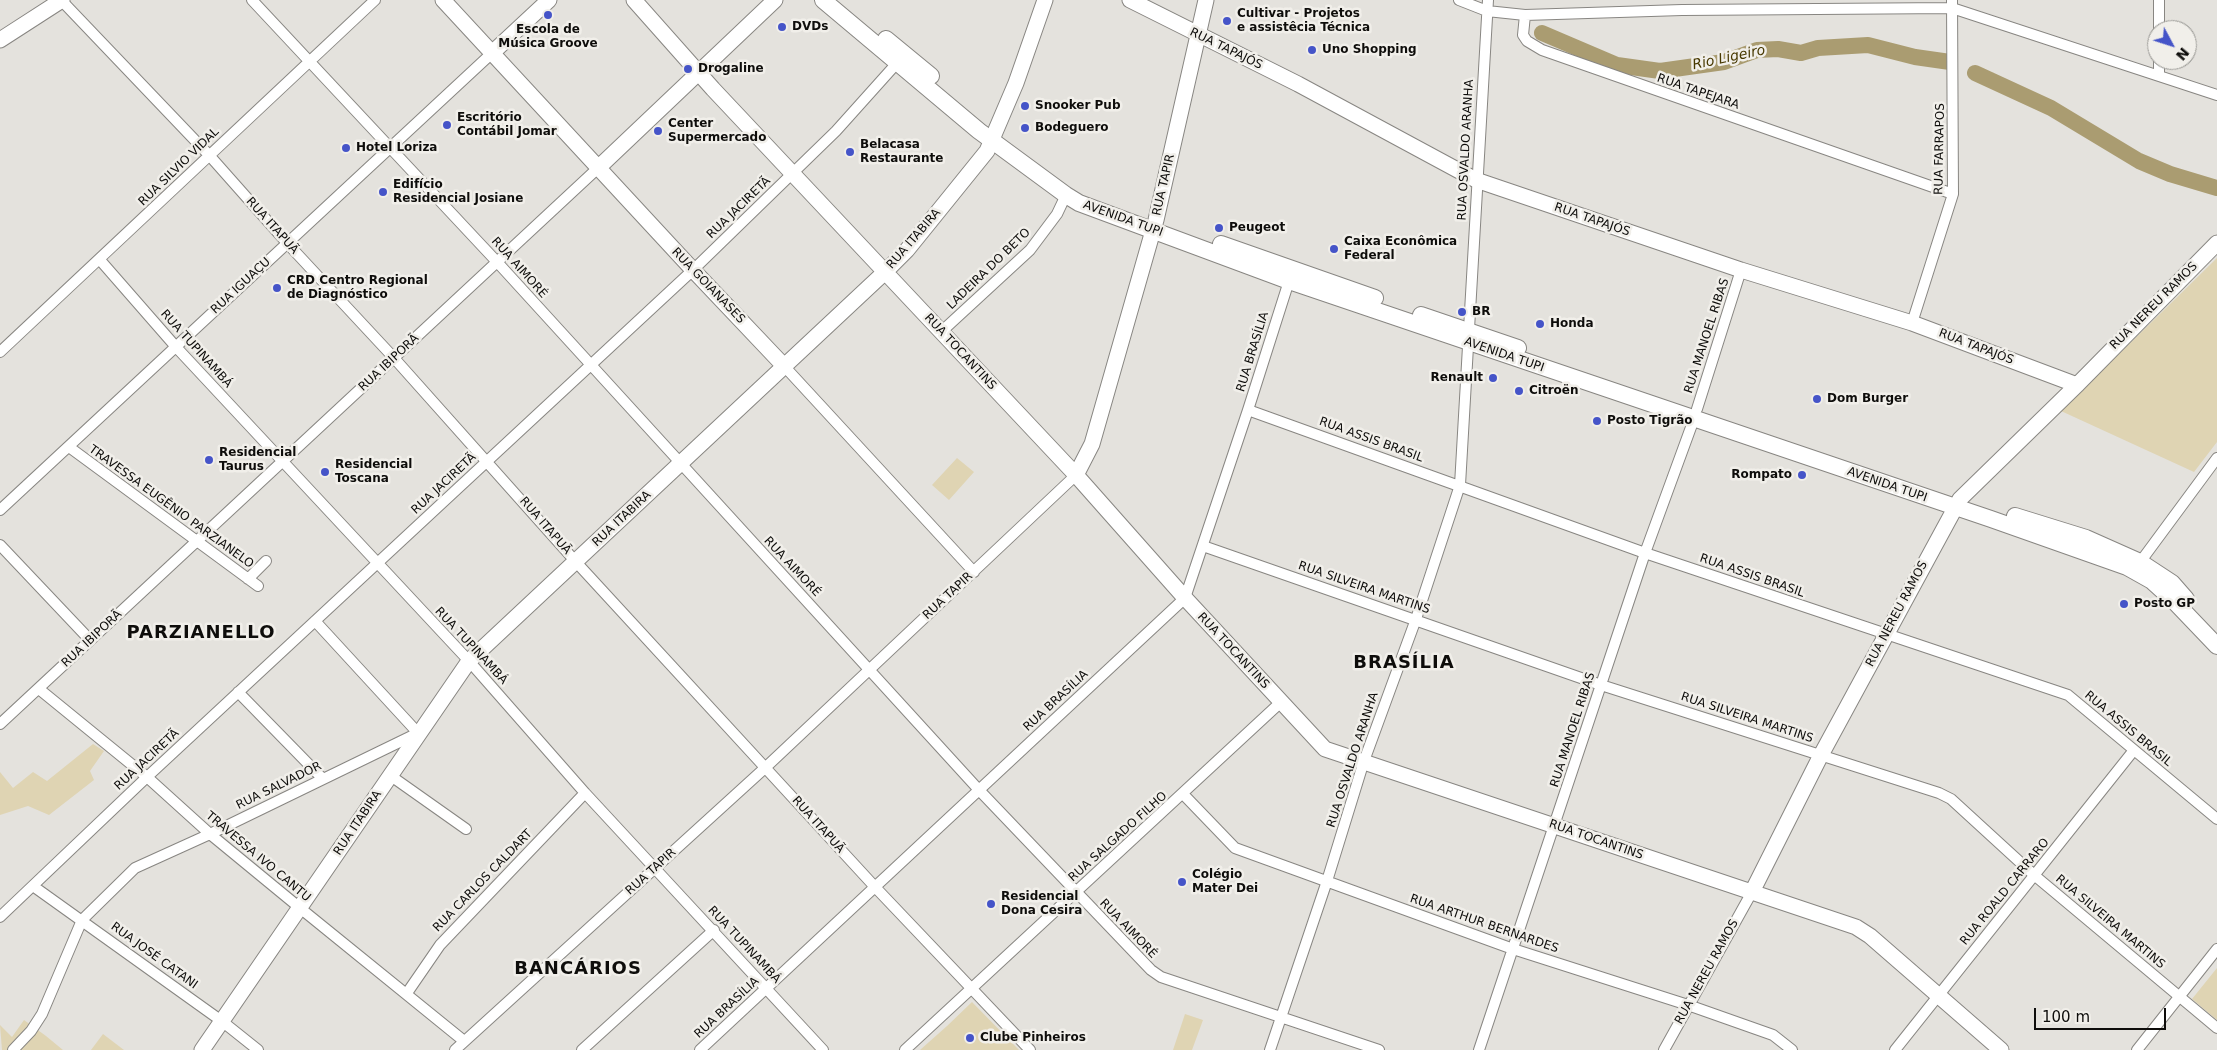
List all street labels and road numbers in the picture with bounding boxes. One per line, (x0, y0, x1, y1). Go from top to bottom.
street label: RUA TAPAJÓS (1187, 25, 1265, 73)
street label: RUA TAPEJARA (1655, 71, 1741, 113)
street label: RUA OSVALDO ARANHA (1455, 79, 1477, 221)
street label: RUA FARRAPOS (1932, 103, 1948, 195)
street label: RUA SILVIO VIDAL (136, 125, 222, 209)
street label: RUA TAPIR (1150, 153, 1178, 217)
street label: RUA JACIRETÃ (704, 174, 774, 242)
street label: RUA ITAPUÃ (243, 195, 301, 257)
street label: AVENIDA TUPI (1081, 198, 1165, 240)
street label: RUA TAPAJÓS (1552, 200, 1632, 240)
street label: RUA ITABIRA (884, 206, 944, 272)
street label: LADEIRA DO BETO (944, 225, 1034, 313)
street label: RUA AIMORÉ (488, 235, 550, 301)
street label: RUA GOIANASES (668, 245, 748, 327)
street label: RUA IGUAÇU (208, 255, 274, 317)
street label: RUA NEREU RAMOS (2107, 259, 2201, 353)
street label: RUA MANOEL RIBAS (1682, 277, 1732, 395)
street label: RUA TUPINAMBÁ (157, 307, 235, 391)
street label: RUA BRASÍLIA (1234, 310, 1272, 394)
street label: RUA TOCANTINS (921, 311, 999, 393)
street label: RUA TAPAJÓS (1937, 326, 2015, 368)
street label: RUA IBIPORÃ (356, 331, 422, 395)
street label: AVENIDA TUPI (1462, 335, 1546, 375)
street label: RUA ASSIS BRASIL (1317, 414, 1425, 466)
street label: TRAVESSA EUGÊNIO PARZIANELO (86, 442, 256, 572)
street label: RUA JACIRETÃ (409, 450, 479, 518)
street label: AVENIDA TUPI (1845, 465, 1929, 505)
street label: RUA ITABIRA (590, 488, 654, 550)
street label: RUA ITAPUÃ (516, 494, 574, 558)
street label: RUA AIMORÉ (761, 534, 823, 600)
street label: RUA ASSIS BRASIL (1698, 551, 1806, 601)
street label: RUA SILVEIRA MARTINS (1296, 559, 1432, 617)
street label: RUA NEREU RAMOS (1863, 559, 1931, 669)
street label: RUA TAPIR (920, 569, 976, 623)
street label: RUA TUPINAMBÁ (432, 605, 510, 687)
street label: RUA IBIPORÃ (59, 607, 125, 671)
street label: RUA TOCANTINS (1194, 610, 1272, 692)
street label: RUA BRASÍLIA (1021, 667, 1091, 735)
street label: RUA MANOEL RIBAS (1548, 671, 1598, 789)
street label: RUA ASSIS BRASIL (2081, 688, 2175, 770)
street label: RUA OSVALDO ARANHA (1324, 690, 1382, 830)
street label: RUA SILVEIRA MARTINS (1679, 690, 1815, 746)
street label: RUA JACIRETÃ (112, 726, 182, 794)
street label: RUA SALVADOR (234, 759, 324, 813)
street label: RUA ITABIRA (331, 788, 385, 858)
street label: RUA SALGADO FILHO (1066, 789, 1170, 885)
street label: RUA ITAPUÃ (789, 794, 847, 856)
street label: TRAVESSA IVO CANTU (203, 809, 313, 905)
street label: RUA TOCANTINS (1547, 817, 1645, 863)
street label: RUA CARLOS CALDART (430, 827, 536, 935)
street label: RUA ROALD CARRARO (1957, 836, 2053, 948)
street label: RUA TAPIR (623, 846, 679, 898)
street label: RUA SILVEIRA MARTINS (2052, 872, 2168, 972)
street label: RUA ARTHUR BERNARDES (1408, 892, 1560, 956)
street label: RUA AIMORÉ (1096, 896, 1160, 962)
street label: RUA TUPINAMBÁ (705, 904, 783, 986)
street label: RUA NEREU RAMOS (1672, 917, 1742, 1027)
street label: RUA JOSÉ CATANI (108, 920, 200, 992)
street label: RUA BRASÍLIA (692, 974, 762, 1042)

